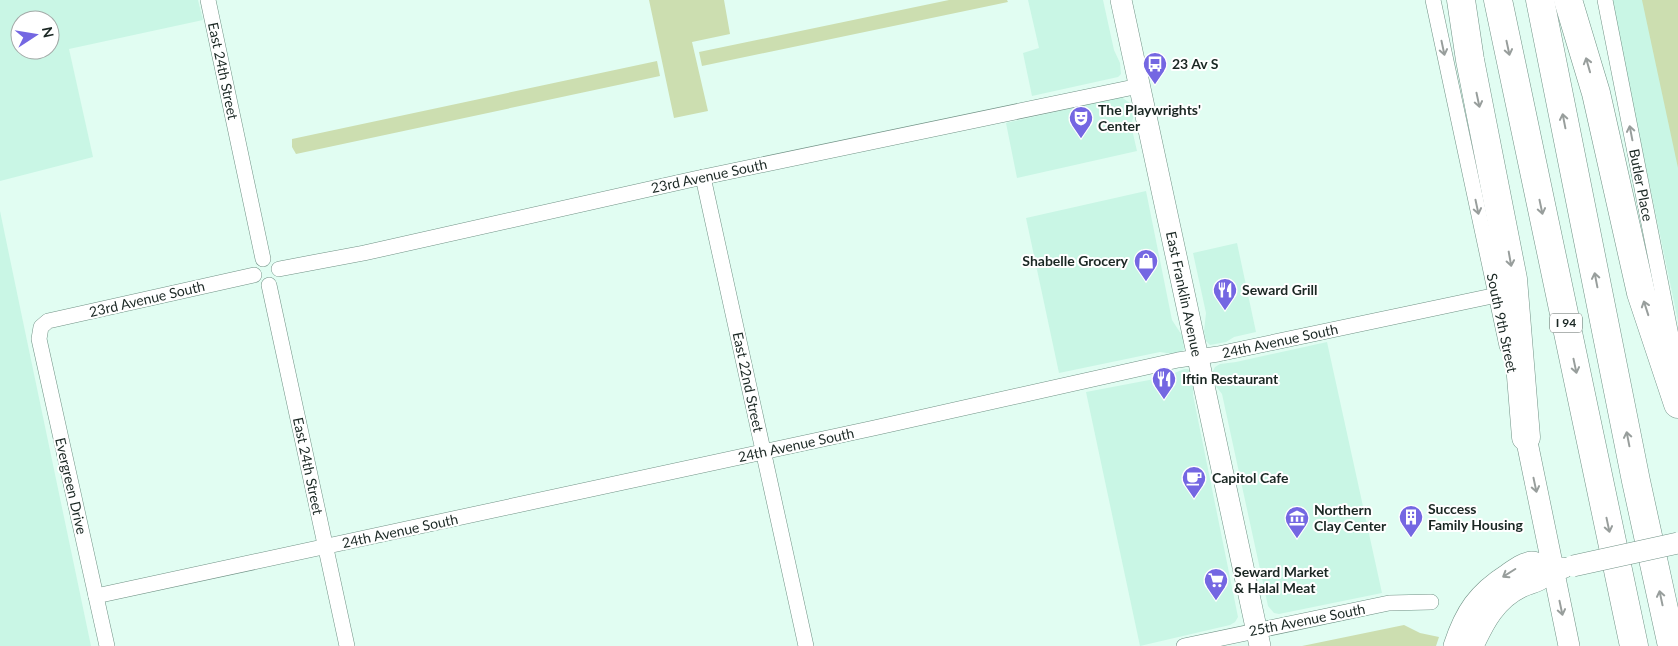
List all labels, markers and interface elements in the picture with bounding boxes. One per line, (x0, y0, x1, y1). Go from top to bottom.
north arrow (10, 10, 60, 60)
street label: East 24th Street (205, 21, 242, 121)
text: N (39, 25, 58, 39)
one-way arrow (1438, 39, 1448, 55)
one-way arrow (1504, 39, 1513, 55)
bus stop icon: 23 Av S (1142, 51, 1168, 85)
place label: 23 Av S (1172, 55, 1219, 72)
one-way arrow (1583, 57, 1593, 73)
one-way arrow (1474, 91, 1483, 107)
place label: The Playwrights' Center (1098, 101, 1201, 134)
theatre icon: The Playwrights' Center (1068, 105, 1094, 139)
one-way arrow (1559, 113, 1568, 129)
one-way arrow (1626, 126, 1635, 142)
street label: Butler Place (1626, 147, 1657, 223)
street label: 23rd Avenue South (649, 155, 768, 196)
one-way arrow (1473, 198, 1482, 214)
one-way arrow (1537, 198, 1547, 214)
street label: East Franklin Avenue (1163, 230, 1206, 358)
shop icon: Shabelle Grocery (1133, 248, 1159, 282)
one-way arrow (1506, 251, 1516, 267)
place label: Shabelle Grocery (1022, 252, 1129, 269)
street label: South 9th Street (1484, 272, 1521, 374)
one-way arrow (1591, 272, 1600, 288)
street label: 23rd Avenue South (87, 277, 206, 320)
restaurant icon: Seward Grill (1212, 277, 1238, 311)
place label: Seward Grill (1242, 281, 1317, 298)
one-way arrow (1641, 301, 1650, 316)
road number: I 94 (1550, 314, 1582, 332)
street label: 24th Avenue South (1220, 320, 1339, 361)
street label: East 22nd Street (730, 330, 767, 434)
one-way arrow (1571, 357, 1580, 373)
restaurant icon: Iftin Restaurant (1151, 366, 1177, 400)
place label: Iftin Restaurant (1182, 370, 1279, 387)
street label: East 24th Street (290, 416, 327, 516)
street label: 24th Avenue South (736, 424, 855, 465)
one-way arrow (1623, 432, 1632, 448)
street label: Evergreen Drive (52, 436, 91, 536)
cafe icon: Capitol Cafe (1181, 465, 1207, 499)
place label: Capitol Cafe (1212, 469, 1289, 486)
one-way arrow (1531, 477, 1541, 493)
place label: Success Family Housing (1428, 500, 1523, 533)
place label: Northern Clay Center (1314, 501, 1387, 534)
building icon: Success Family Housing (1398, 504, 1424, 538)
museum icon: Northern Clay Center (1284, 505, 1310, 539)
street label: 24th Avenue South (340, 510, 459, 551)
one-way arrow (1604, 516, 1613, 532)
place label: Seward Market & Halal Meat (1234, 563, 1330, 596)
supermarket icon: Seward Market & Halal Meat (1203, 567, 1229, 601)
one-way arrow (1502, 568, 1516, 579)
one-way arrow (1656, 591, 1666, 607)
street label: 25th Avenue South (1247, 600, 1367, 639)
one-way arrow (1557, 600, 1566, 616)

